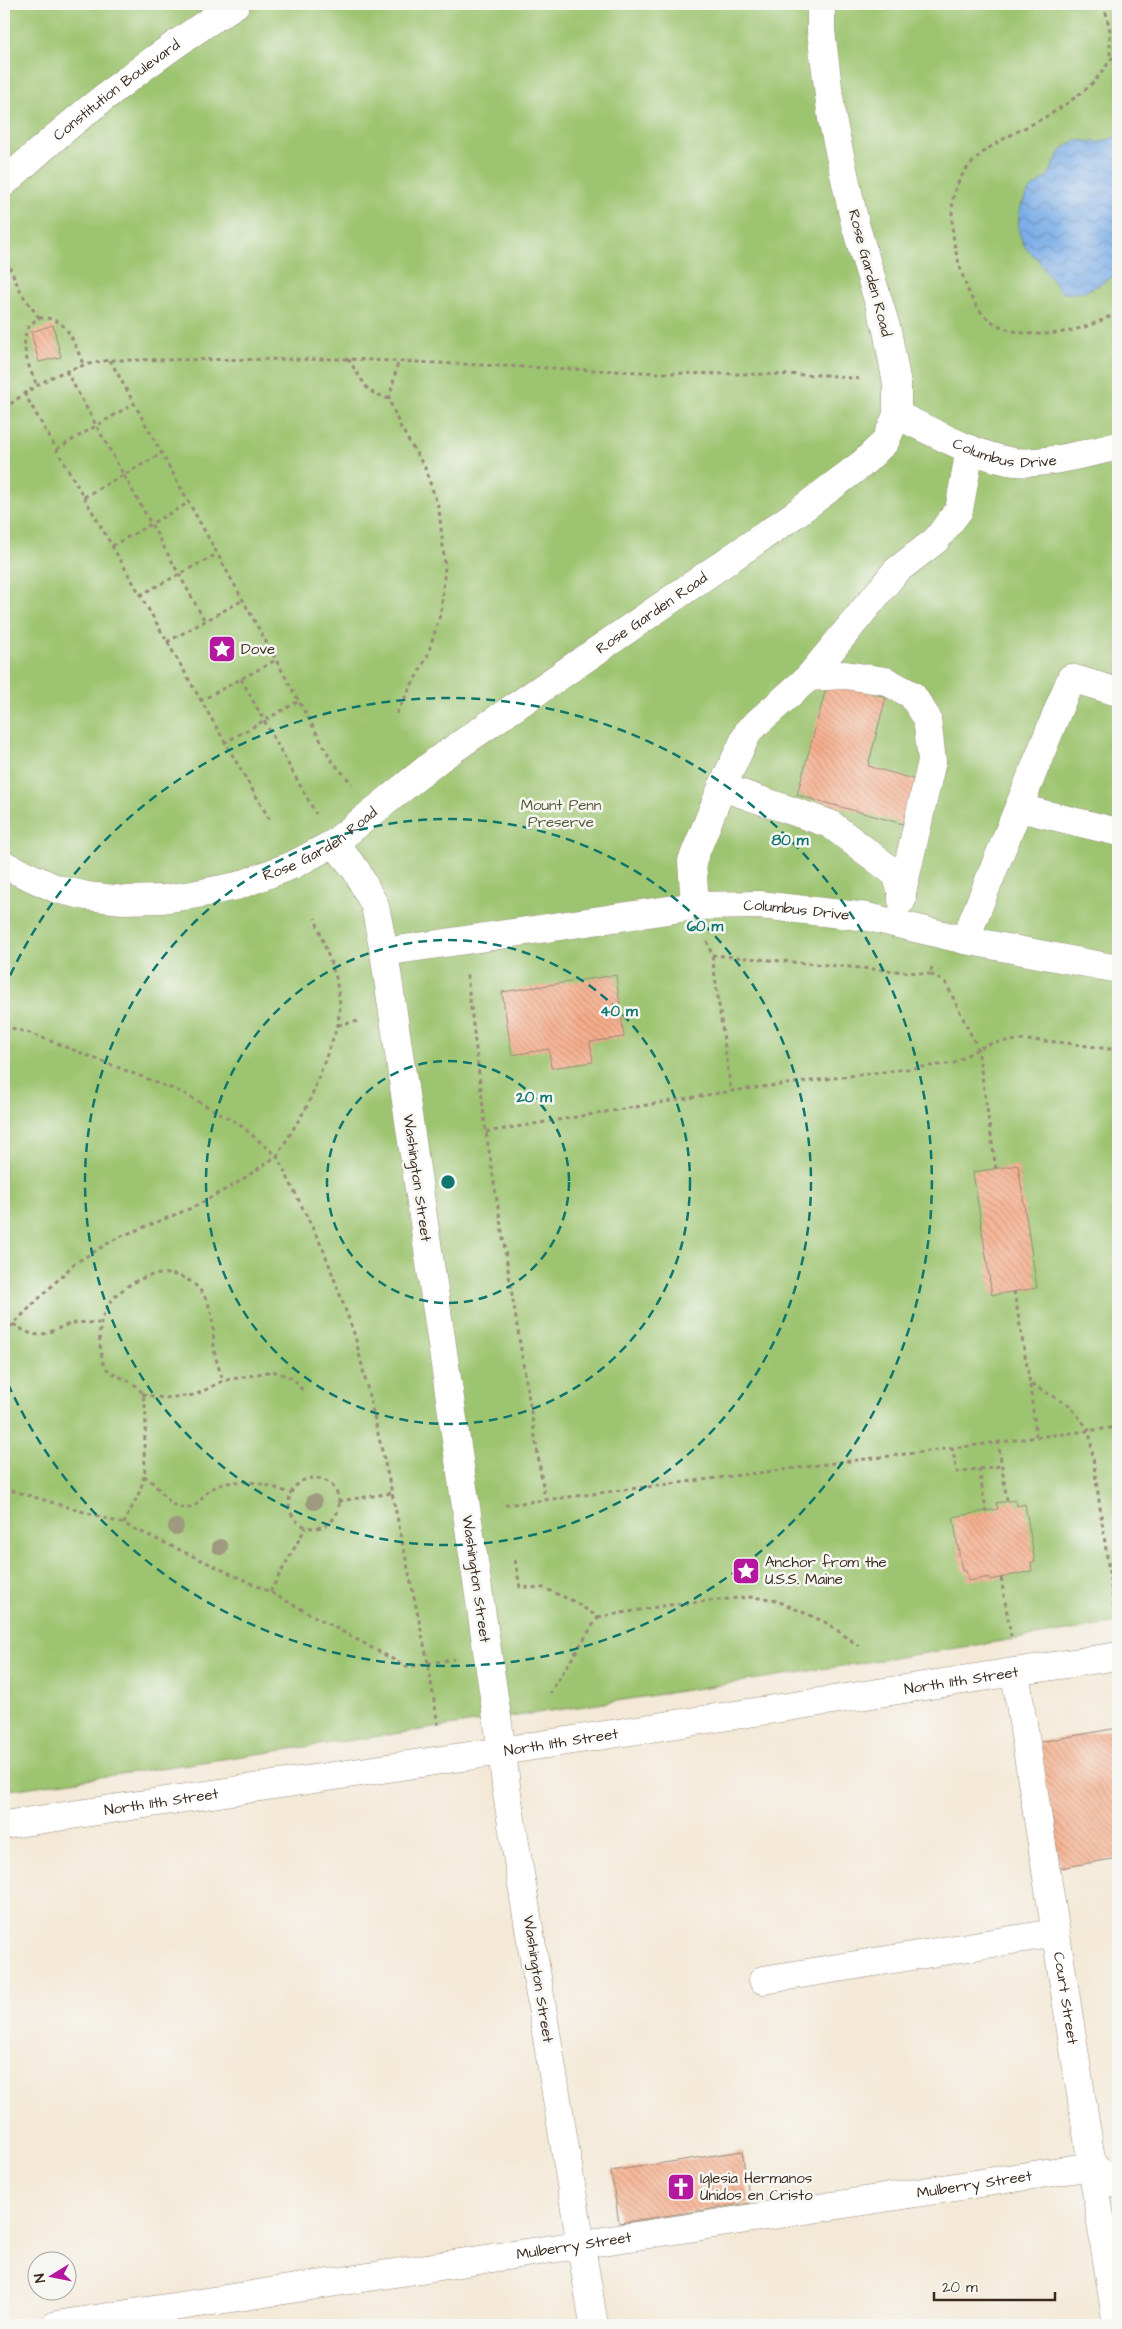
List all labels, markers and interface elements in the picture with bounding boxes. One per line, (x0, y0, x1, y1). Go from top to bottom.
street label: Constitution Boulevard (48, 34, 184, 146)
street label: Rose Garden Road (843, 207, 897, 339)
street label: Columbus Drive (949, 433, 1058, 473)
street label: Rose Garden Road (592, 567, 712, 659)
place icon: Dove (207, 634, 237, 664)
place label: Dove (241, 639, 275, 660)
park label: Mount Penn Preserve (521, 795, 602, 833)
street label: Rose Garden Road (260, 802, 382, 886)
text: 80 m (772, 830, 809, 851)
street label: Columbus Drive (743, 894, 850, 925)
text: 60 m (687, 916, 724, 937)
text: 40 m (600, 1001, 638, 1022)
text: 20 m (515, 1087, 552, 1108)
street label: Washington Street (397, 1113, 436, 1243)
centre of rings (439, 1173, 457, 1191)
street label: Washington Street (456, 1514, 495, 1644)
place label: Anchor from the U.S.S. Maine (765, 1552, 887, 1590)
place icon: Anchor from the U.S.S. Maine (731, 1556, 761, 1586)
street label: North 11th Street (903, 1661, 1020, 1699)
street label: North 11th Street (502, 1723, 620, 1761)
street label: North 11th Street (103, 1783, 220, 1820)
street label: Washington Street (517, 1914, 558, 2044)
street label: Court Street (1048, 1950, 1084, 2046)
street label: Mulberry Street (915, 2165, 1033, 2203)
place label: Iglesia Hermanos Unidos en Cristo (700, 2168, 813, 2206)
church icon: Iglesia Hermanos Unidos en Cristo (666, 2172, 696, 2202)
street label: Mulberry Street (515, 2226, 633, 2265)
north arrow (28, 2252, 78, 2302)
scale bar (934, 2269, 1056, 2301)
text: N (30, 2272, 51, 2284)
text: 20 m (942, 2277, 978, 2298)

